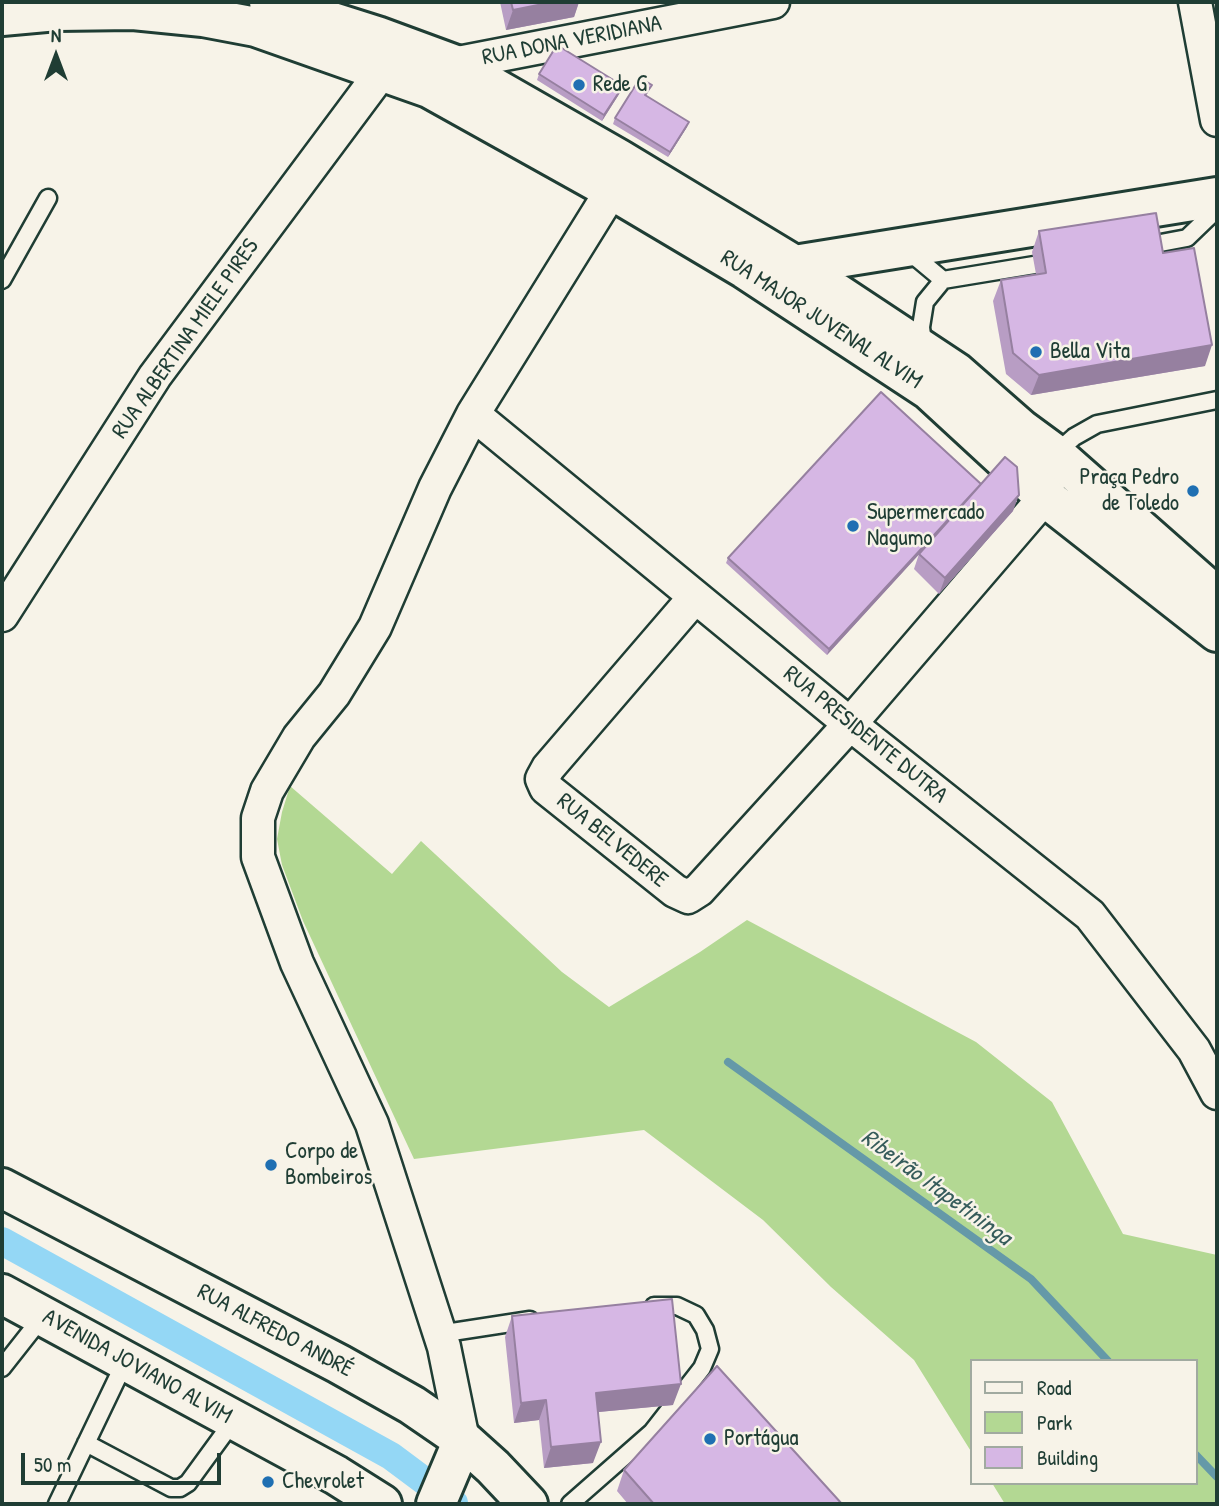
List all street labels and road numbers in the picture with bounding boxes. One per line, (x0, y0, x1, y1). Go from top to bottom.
street label: RUA DONA VERIDIANA (480, 10, 664, 72)
street label: RUA ALBERTINA MIELE PIRES (107, 234, 265, 444)
street label: RUA MAJOR JUVENAL ALVIM (715, 244, 927, 396)
street label: RUA PRESIDENTE DUTRA (778, 660, 952, 810)
street label: RUA BELVEDERE (551, 788, 673, 894)
street label: RUA ALFREDO ANDRÉ (192, 1278, 358, 1384)
street label: AVENIDA JOVIANO ALVIM (37, 1303, 237, 1431)

